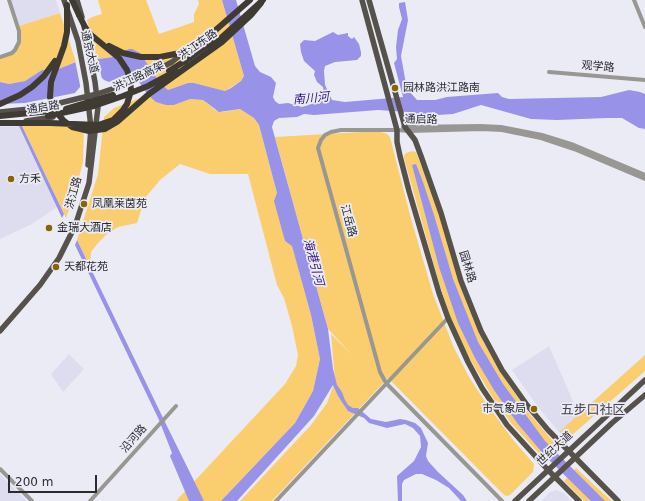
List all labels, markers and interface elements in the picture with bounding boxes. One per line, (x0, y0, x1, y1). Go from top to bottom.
street label: 洪江东路 (176, 27, 220, 63)
street label: 通京大道 (78, 29, 100, 75)
street label: 洪江路高架 (111, 59, 167, 95)
street label: 观学路 (581, 59, 615, 75)
place label: 园林路洪江路南 (403, 81, 480, 95)
marker: 园林路洪江路南 (390, 83, 400, 93)
water label: 南川河 (292, 90, 330, 108)
street label: 通启路 (26, 99, 60, 117)
street label: 通启路 (404, 113, 438, 127)
place label: 方禾 (19, 172, 41, 186)
marker: 方禾 (6, 174, 16, 184)
street label: 洪江路 (63, 175, 85, 211)
place label: 凤凰莱茵苑 (92, 197, 147, 211)
marker: 凤凰莱茵苑 (79, 199, 89, 209)
street label: 江岳路 (337, 203, 359, 239)
place label: 金瑞大酒店 (57, 221, 112, 235)
marker: 金瑞大酒店 (44, 223, 54, 233)
water label: 海港引河 (300, 237, 326, 287)
street label: 园林路 (456, 249, 478, 285)
place label: 天都花苑 (64, 260, 108, 274)
marker: 天都花苑 (51, 262, 61, 272)
place label: 市气象局 (482, 402, 526, 416)
district label: 五步口社区 (561, 403, 625, 419)
marker: 市气象局 (529, 404, 539, 414)
street label: 沿河路 (118, 422, 150, 456)
street label: 世纪大道 (534, 429, 576, 469)
scale bar (10, 467, 99, 493)
text: 200 m (15, 475, 53, 489)

